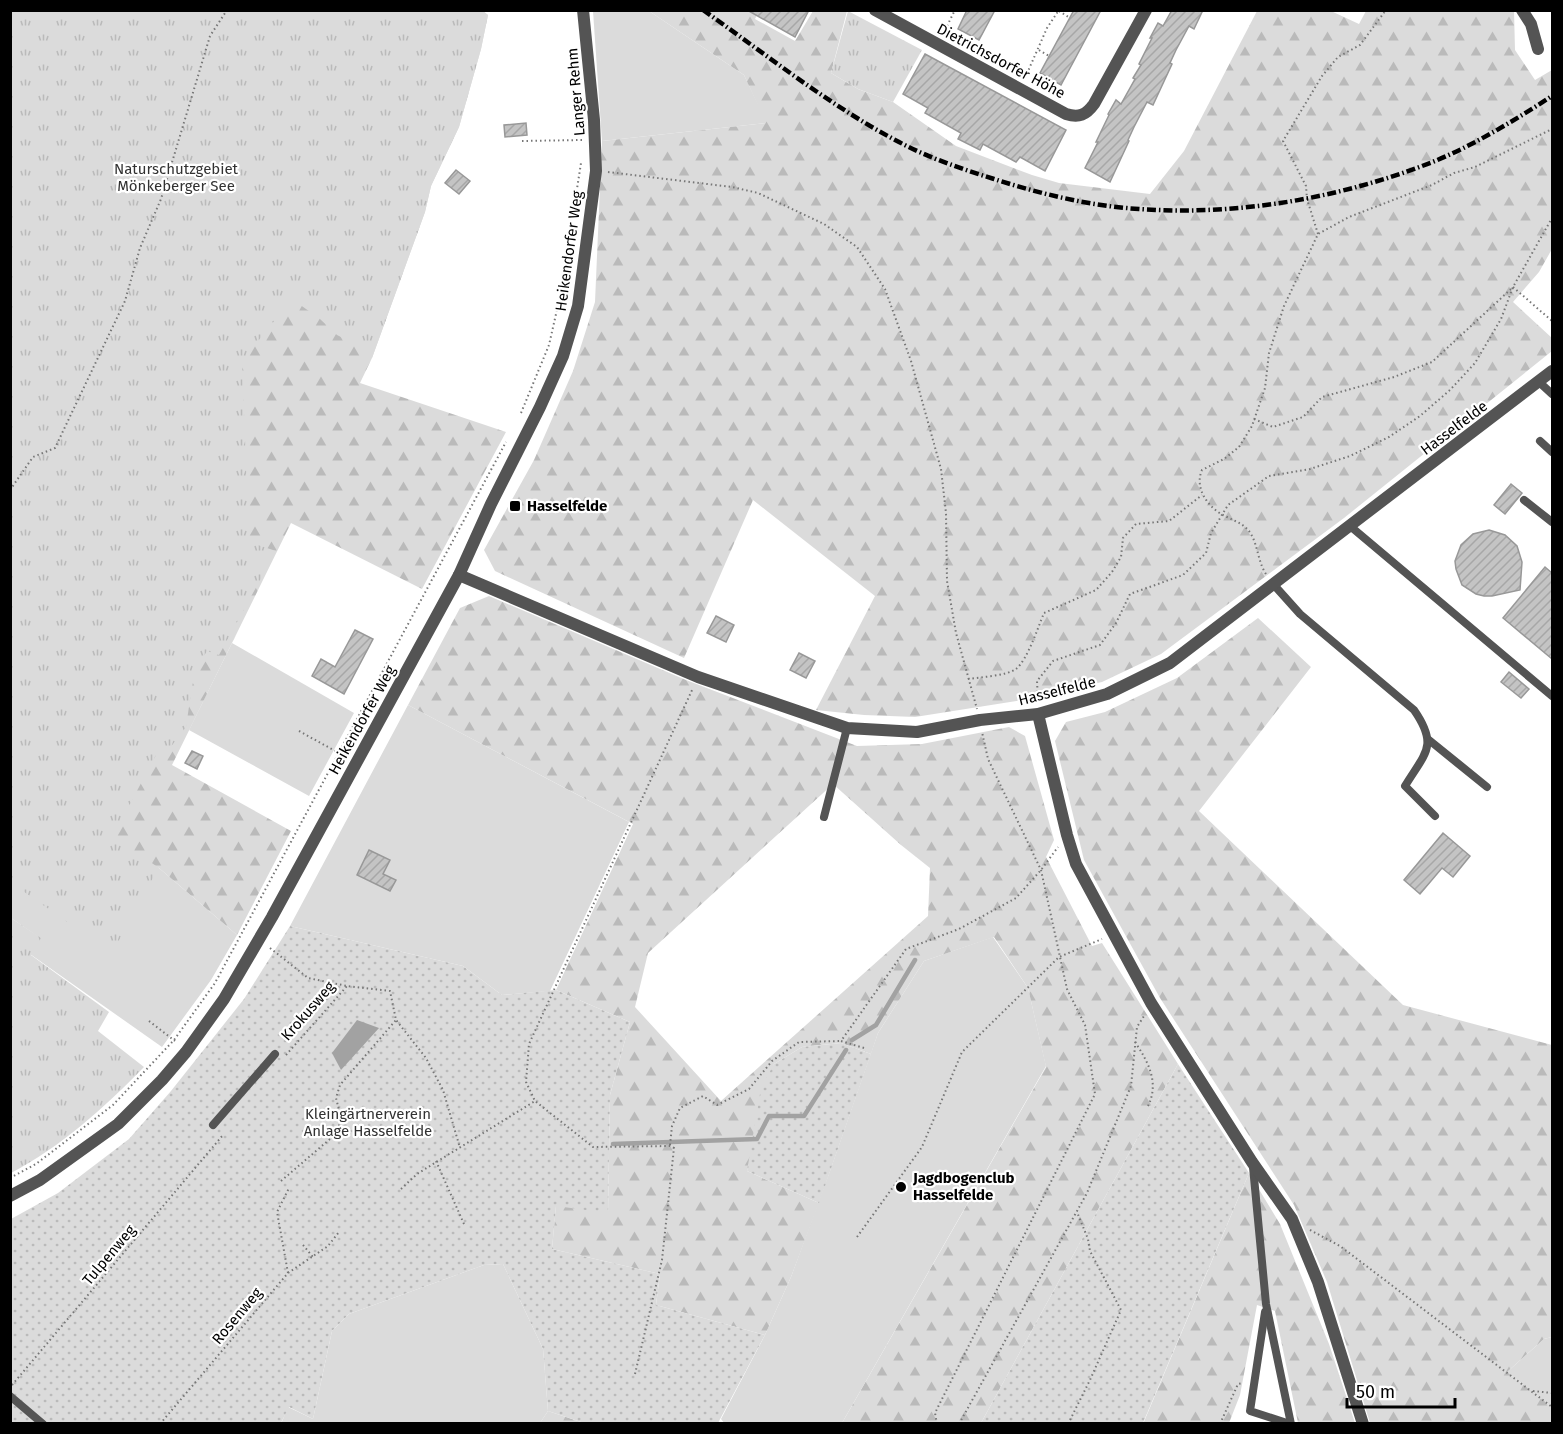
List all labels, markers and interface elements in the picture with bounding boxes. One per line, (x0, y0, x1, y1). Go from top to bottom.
street label: Dietrichsdorfer Höhe (934, 20, 1068, 102)
street label: Langer Rehm (563, 47, 589, 137)
park label: Naturschutzgebiet Mönkeberger See (114, 160, 239, 195)
street label: Heikendorfer Weg (552, 189, 586, 312)
street label: Hasselfelde (1417, 397, 1491, 459)
place label: Hasselfelde (527, 497, 607, 515)
marker: Hasselfelde (508, 499, 522, 513)
street label: Heikendorfer Weg (325, 662, 399, 778)
street label: Hasselfelde (1016, 673, 1098, 709)
street label: Krokusweg (277, 977, 339, 1044)
park label: Kleingärtnerverein Anlage Hasselfelde (304, 1105, 432, 1140)
place label: Jagdbogenclub Hasselfelde (912, 1169, 1015, 1204)
marker: Jagdbogenclub Hasselfelde (894, 1180, 908, 1194)
street label: Tulpenweg (79, 1221, 139, 1289)
street label: Rosenweg (208, 1284, 266, 1348)
scale bar (1347, 1371, 1455, 1409)
text: 50 m (1356, 1381, 1395, 1403)

